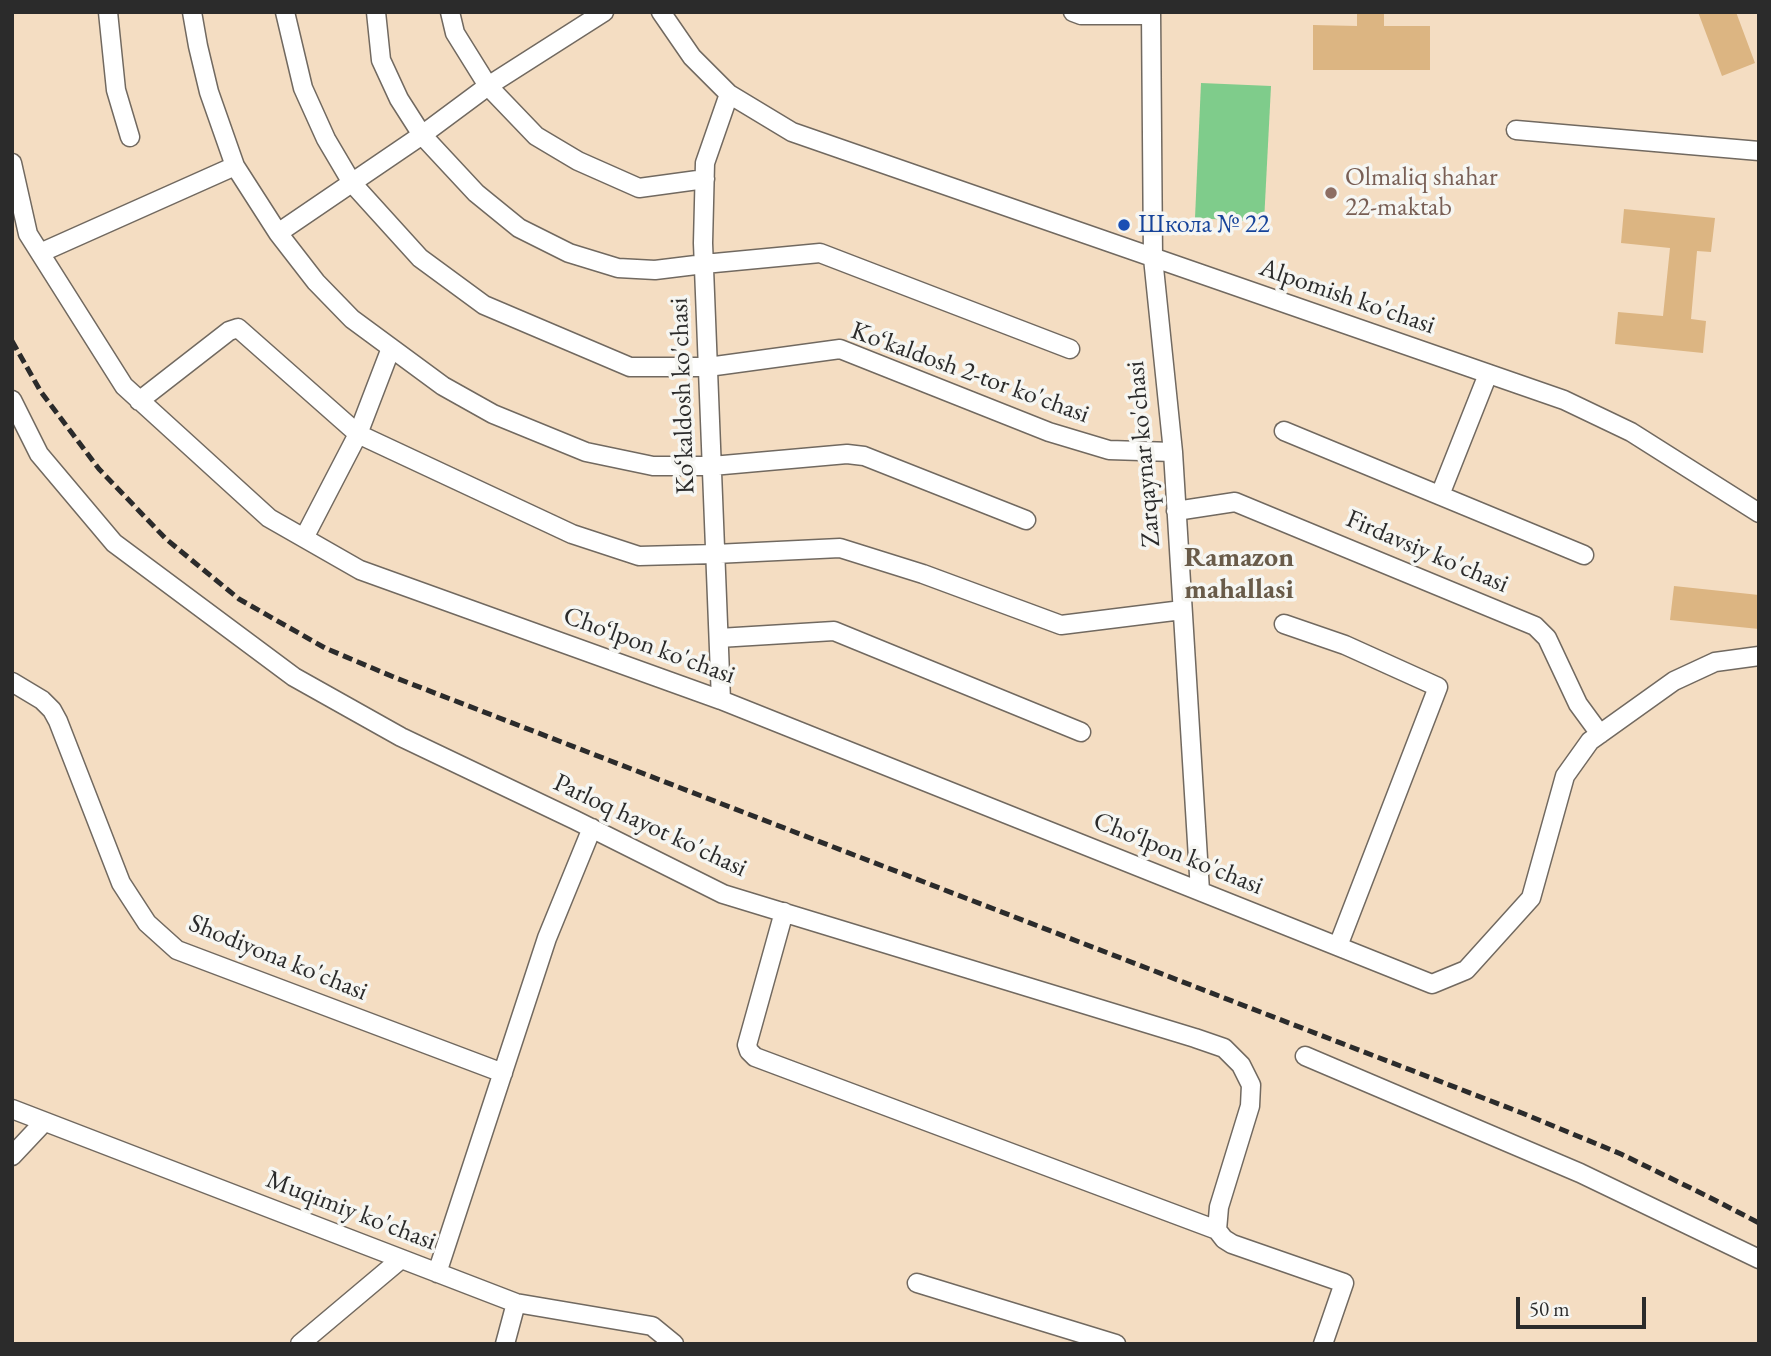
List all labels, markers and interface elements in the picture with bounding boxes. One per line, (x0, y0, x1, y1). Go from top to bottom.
place label: Olmaliq shahar 22-maktab (1345, 162, 1498, 224)
marker: Olmaliq shahar 22-maktab (1323, 185, 1339, 201)
place label: Школа № 22 (1138, 209, 1270, 241)
marker: Школа № 22 (1116, 217, 1132, 233)
street label: Alpomish ko'chasi (1255, 252, 1439, 342)
street label: Ko‘kaldosh ko'chasi (664, 297, 702, 495)
street label: Ko‘kaldosh 2-tor ko'chasi (847, 315, 1093, 431)
street label: Zarqaynar ko'chasi (1120, 360, 1168, 548)
street label: Firdavsiy ko'chasi (1341, 504, 1513, 600)
district label: Ramazon mahallasi (1184, 541, 1294, 607)
street label: Cho‘lpon ko'chasi (559, 600, 739, 692)
street label: Parloq hayot ko'chasi (548, 768, 752, 884)
street label: Cho‘lpon ko'chasi (1088, 806, 1268, 902)
street label: Shodiyona ko'chasi (184, 908, 372, 1008)
street label: Muqimiy ko'chasi (262, 1164, 440, 1258)
scale bar (1519, 1282, 1648, 1326)
text: 50 m (1529, 1295, 1570, 1322)

